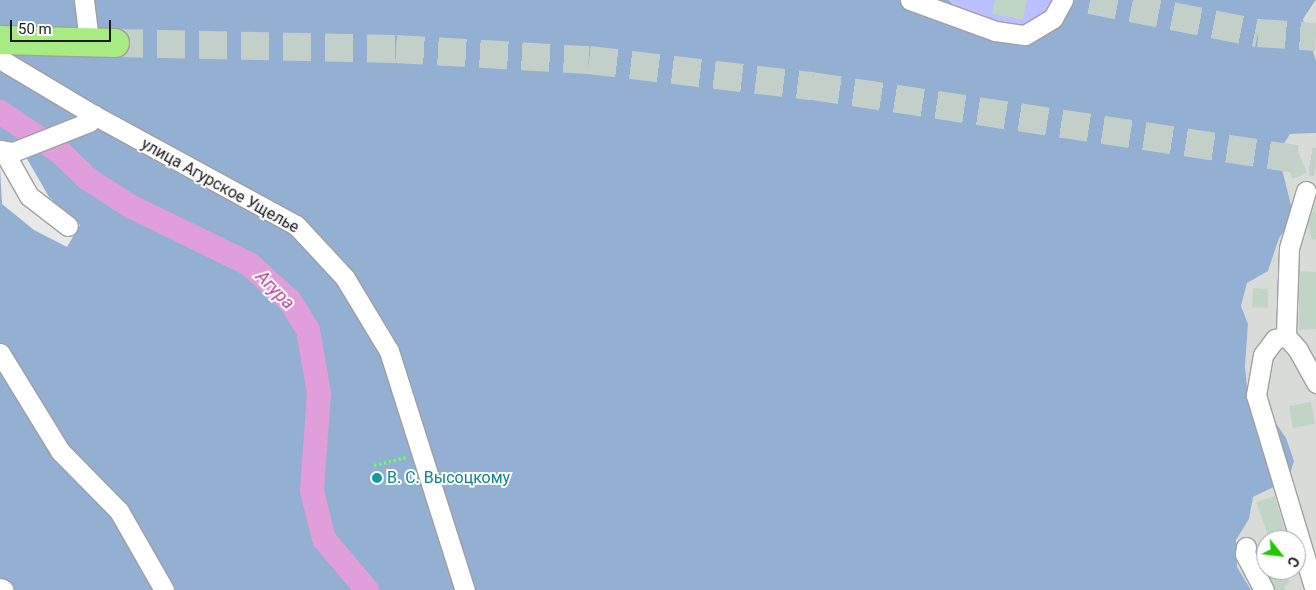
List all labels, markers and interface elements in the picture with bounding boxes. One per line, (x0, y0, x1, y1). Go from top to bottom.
scale bar (12, 10, 114, 42)
text: 50 m (18, 20, 52, 38)
street label: улица Агурское Ущелье (138, 135, 302, 237)
water label: Агура (251, 266, 299, 314)
place label: В. С. Высоцкому (387, 468, 510, 488)
marker: В. С. Высоцкому (371, 472, 383, 484)
north arrow (1256, 530, 1306, 580)
text: С (1284, 554, 1302, 570)

